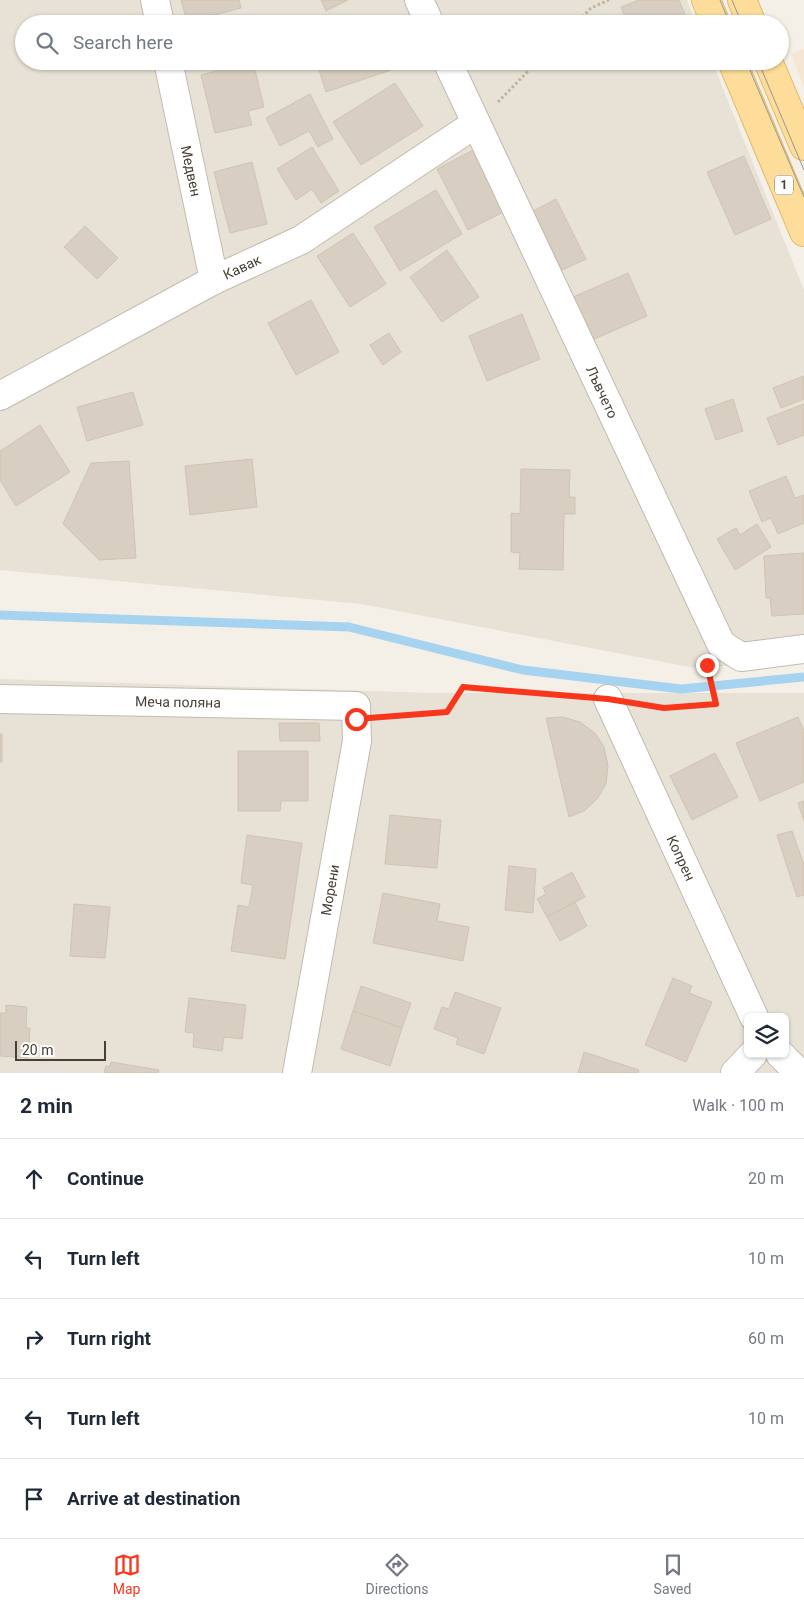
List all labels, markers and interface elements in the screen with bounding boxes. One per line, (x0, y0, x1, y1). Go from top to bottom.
search box (15, 15, 789, 70)
icon: search (33, 29, 61, 57)
text: Search here (73, 31, 173, 54)
street label: Медвен (178, 144, 204, 198)
road number: 1 (775, 176, 793, 194)
street label: Кавак (221, 251, 264, 283)
street label: Лъвчето (583, 363, 621, 421)
route end (696, 654, 719, 677)
street label: Меча поляна (135, 693, 221, 711)
route start (345, 708, 368, 731)
street label: Копрен (664, 833, 698, 883)
street label: Морени (318, 863, 342, 917)
map controls (744, 1013, 789, 1058)
button: layers (744, 1013, 789, 1058)
scale bar (15, 1038, 106, 1061)
text: 20 m (22, 1042, 54, 1058)
text: 2 min (20, 1094, 73, 1118)
text: Walk · 100 m (692, 1096, 784, 1115)
icon: ahead (20, 1165, 48, 1193)
text: Continue (67, 1167, 144, 1190)
text: 20 m (748, 1169, 784, 1188)
icon: left (20, 1245, 48, 1273)
text: Turn left (67, 1247, 140, 1270)
text: 10 m (748, 1249, 784, 1268)
icon: right (20, 1325, 48, 1353)
text: Turn right (67, 1327, 151, 1350)
text: 60 m (748, 1329, 784, 1348)
icon: left (20, 1405, 48, 1433)
text: Turn left (67, 1407, 140, 1430)
text: 10 m (748, 1409, 784, 1428)
icon: arrive (20, 1485, 48, 1513)
text: Arrive at destination (67, 1487, 240, 1510)
tab: Map (113, 1551, 141, 1597)
tab: Directions (366, 1551, 429, 1597)
tab: Saved (654, 1551, 691, 1597)

